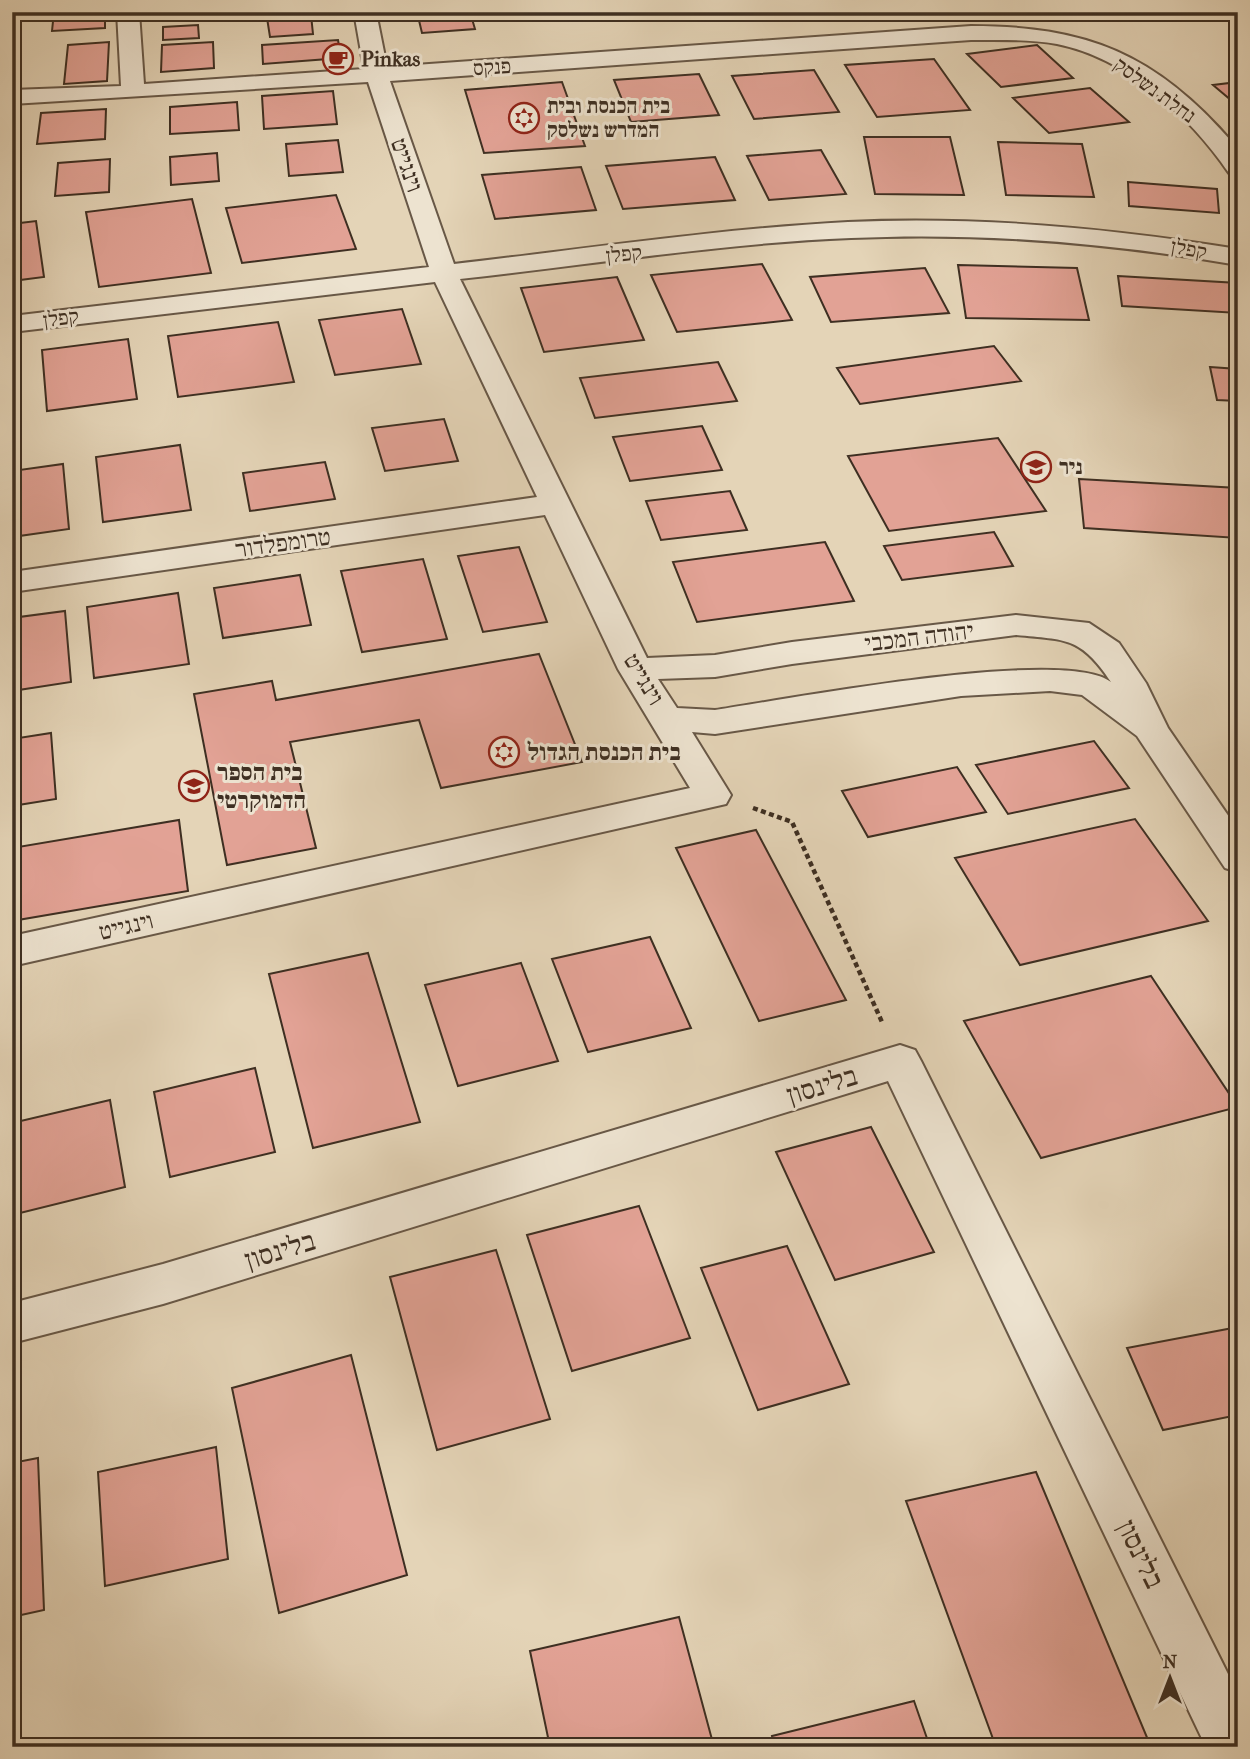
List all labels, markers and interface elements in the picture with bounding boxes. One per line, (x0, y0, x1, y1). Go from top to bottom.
cafe icon: Pinkas (321, 42, 355, 76)
place label: Pinkas (361, 47, 421, 71)
street label: נחלת נשלסק (1109, 52, 1201, 128)
street label: פנקס (472, 54, 512, 80)
place label: בית הכנסת ובית המדרש נשלסק (547, 94, 670, 142)
synagogue icon: בית הכנסת ובית המדרש נשלסק (507, 101, 541, 135)
street label: וינגייט (385, 134, 429, 196)
street label: קפלן (1169, 234, 1209, 264)
street label: קפלן (605, 240, 643, 268)
street label: קפלן (42, 304, 80, 332)
school or university icon: ניר (1019, 450, 1053, 484)
place label: ניר (1059, 455, 1083, 479)
street label: טרומפלדור (233, 522, 333, 564)
street label: יהודה המכבי (863, 616, 975, 658)
street label: וינגייט (618, 648, 670, 710)
synagogue icon: בית הכנסת הגדול (487, 735, 521, 769)
place label: בית הכנסת הגדול (527, 738, 681, 766)
place label: בית הספר הדמוקרטי (217, 758, 306, 814)
school or university icon: בית הספר הדמוקרטי (177, 769, 211, 803)
street label: וינגייט (96, 906, 156, 946)
street label: בלינסון (783, 1059, 861, 1111)
street label: בלינסון (241, 1224, 319, 1276)
street label: בלינסון (1110, 1514, 1172, 1594)
north arrow (1134, 1644, 1204, 1714)
text: N (1163, 1651, 1178, 1673)

